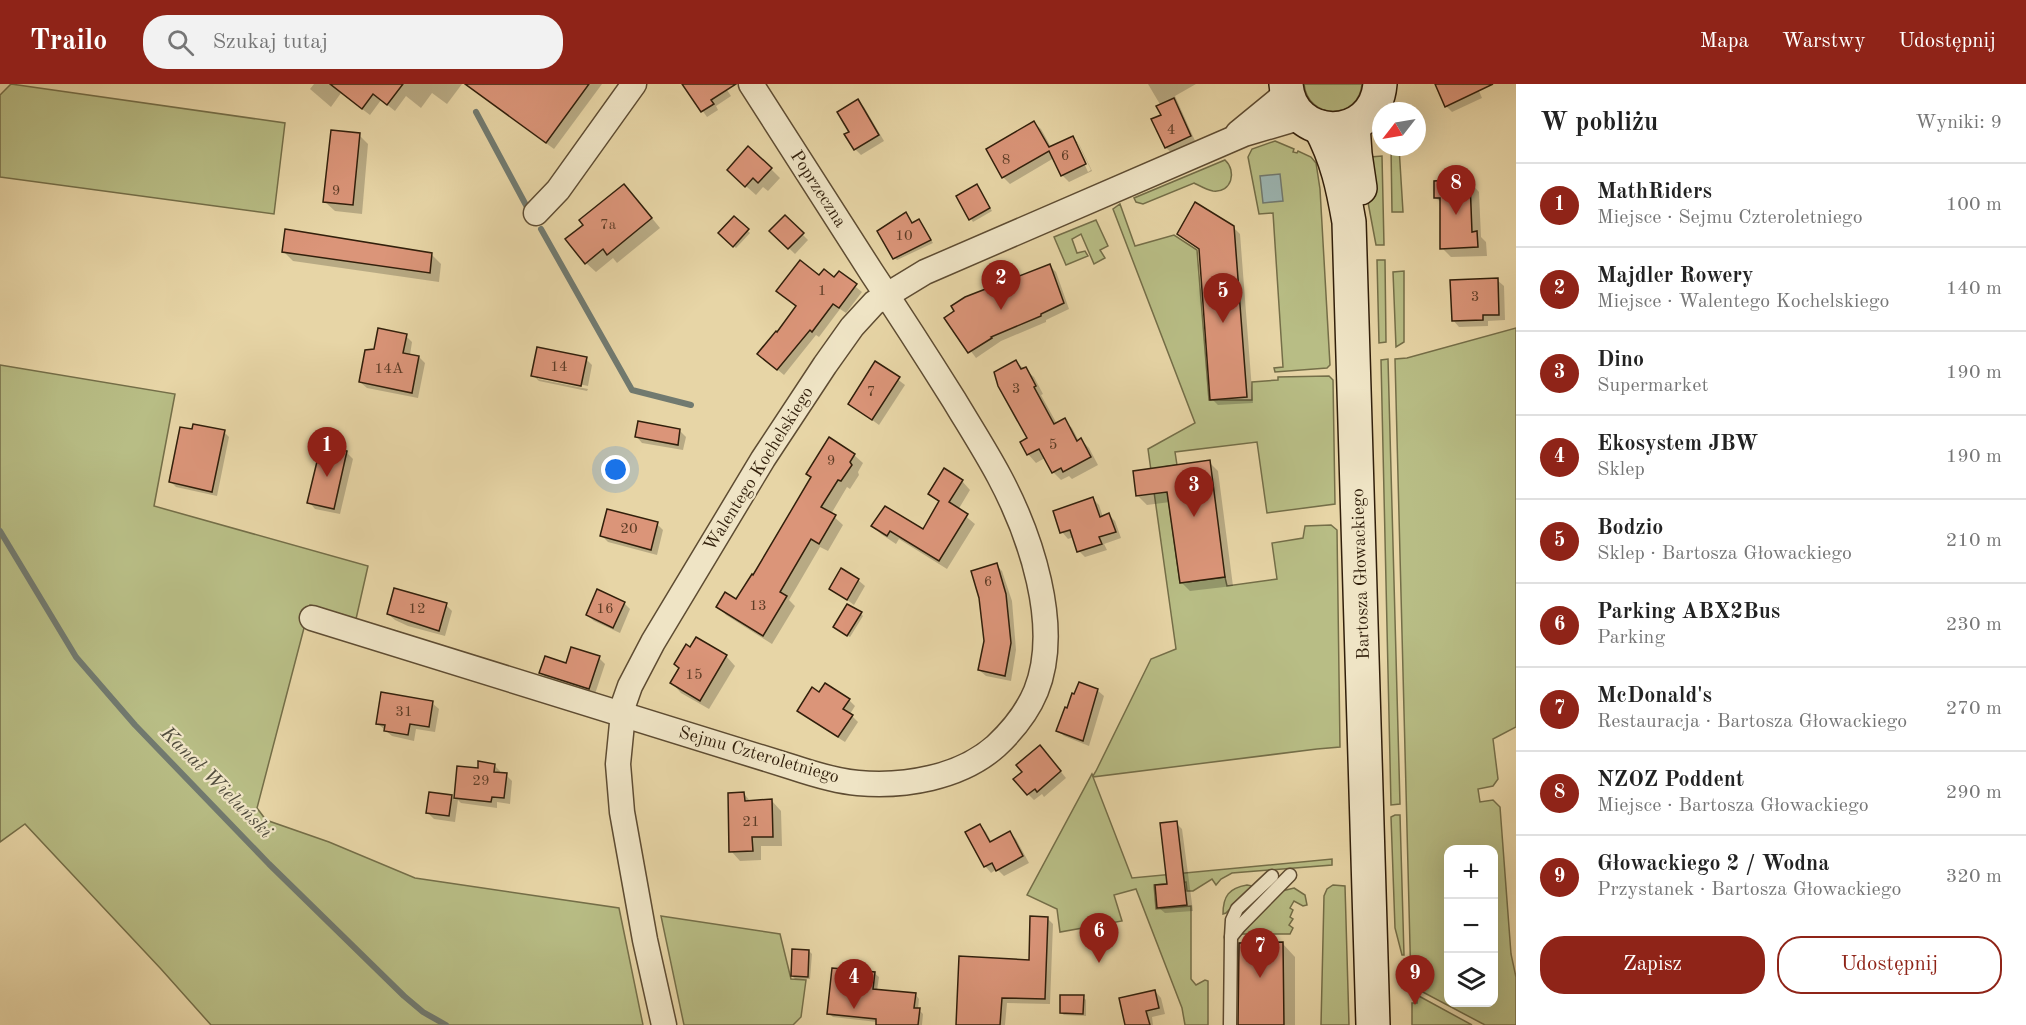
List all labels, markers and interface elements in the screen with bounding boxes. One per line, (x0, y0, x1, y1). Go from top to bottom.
search box (143, 15, 563, 69)
icon: search (164, 26, 197, 59)
text: Trailo (30, 28, 107, 56)
text: Szukaj tutaj (212, 31, 328, 53)
text: Mapa (1700, 31, 1749, 52)
text: Warstwy (1782, 31, 1866, 52)
text: Udostępnij (1899, 31, 1996, 52)
north arrow (1372, 102, 1426, 156)
text: W pobliżu (1540, 110, 1658, 136)
text: Wyniki: 9 (1915, 113, 2002, 133)
house number: 4 (1167, 123, 1175, 138)
street label: Poprzeczna (787, 147, 849, 231)
house number: 6 (1061, 149, 1069, 164)
house number: 8 (1002, 153, 1010, 168)
pin: 8 (1436, 166, 1476, 215)
text: MathRiders (1597, 181, 1712, 203)
house number: 9 (332, 184, 340, 199)
text: 1 (1554, 195, 1565, 215)
text: 100 m (1946, 195, 2002, 215)
text: Miejsce · Sejmu Czteroletniego (1597, 208, 1863, 228)
house number: 7a (600, 218, 617, 233)
house number: 10 (895, 229, 913, 244)
pin: 2 (982, 260, 1020, 310)
text: Majdler Rowery (1597, 265, 1754, 287)
pin: 5 (1204, 274, 1242, 323)
text: 2 (1554, 279, 1565, 299)
text: 140 m (1946, 279, 2002, 299)
house number: 1 (818, 284, 826, 299)
house number: 3 (1471, 290, 1479, 305)
text: Miejsce · Walentego Kochelskiego (1597, 292, 1889, 312)
text: Dino (1597, 349, 1644, 371)
house number: 14 (550, 360, 568, 375)
house number: 14A (375, 362, 404, 377)
text: 3 (1554, 363, 1565, 383)
text: 190 m (1946, 363, 2002, 383)
text: Supermarket (1597, 376, 1708, 396)
house number: 3 (1012, 382, 1020, 397)
street label: Walentego Kochelskiego (701, 384, 817, 554)
house number: 7 (867, 385, 875, 400)
pin: 1 (308, 428, 346, 477)
text: Ekosystem JBW (1597, 433, 1758, 455)
house number: 5 (1049, 438, 1057, 453)
text: 4 (1554, 447, 1565, 467)
text: 190 m (1946, 447, 2002, 467)
house number: 9 (827, 454, 835, 469)
your location (601, 455, 630, 484)
text: Sklep (1597, 460, 1645, 480)
pin: 3 (1174, 468, 1214, 517)
street label: Bartosza Głowackiego (1349, 488, 1373, 660)
text: Bodzio (1597, 517, 1663, 539)
house number: 20 (620, 522, 638, 537)
text: 5 (1554, 531, 1565, 551)
text: 210 m (1946, 531, 2002, 551)
text: Sklep · Bartosza Głowackiego (1597, 544, 1852, 564)
house number: 6 (984, 575, 992, 590)
house number: 13 (749, 599, 767, 614)
text: Parking ABX2Bus (1597, 601, 1780, 623)
house number: 12 (408, 602, 426, 617)
house number: 16 (596, 602, 614, 617)
text: 6 (1554, 615, 1565, 635)
text: 230 m (1946, 615, 2002, 635)
text: Parking (1597, 628, 1665, 648)
house number: 15 (685, 668, 703, 683)
text: McDonald's (1597, 685, 1712, 707)
text: 7 (1554, 699, 1565, 719)
text: 270 m (1946, 699, 2002, 719)
house number: 31 (395, 705, 413, 720)
text: Restauracja · Bartosza Głowackiego (1597, 712, 1907, 732)
water label: Kanał Wieluński (156, 723, 276, 843)
street label: Sejmu Czteroletniego (677, 723, 841, 787)
text: NZOZ Poddent (1597, 769, 1744, 791)
house number: 29 (472, 774, 490, 789)
text: 8 (1554, 783, 1565, 803)
text: 290 m (1946, 783, 2002, 803)
text: Miejsce · Bartosza Głowackiego (1597, 796, 1869, 816)
house number: 21 (742, 815, 760, 830)
map controls (1444, 845, 1498, 1007)
button: + (1444, 845, 1498, 899)
text: Głowackiego 2 / Wodna (1597, 853, 1830, 875)
text: 9 (1554, 867, 1565, 887)
text: 320 m (1946, 867, 2002, 887)
text: Przystanek · Bartosza Głowackiego (1597, 880, 1901, 900)
button: − (1444, 899, 1498, 953)
pin: 6 (1080, 914, 1118, 963)
pin: 7 (1240, 928, 1280, 978)
button: Zapisz (1540, 936, 1765, 994)
button: Udostępnij (1777, 936, 2002, 994)
button: layers (1444, 953, 1498, 1007)
pin: 9 (1396, 956, 1434, 1005)
pin: 4 (834, 960, 874, 1009)

